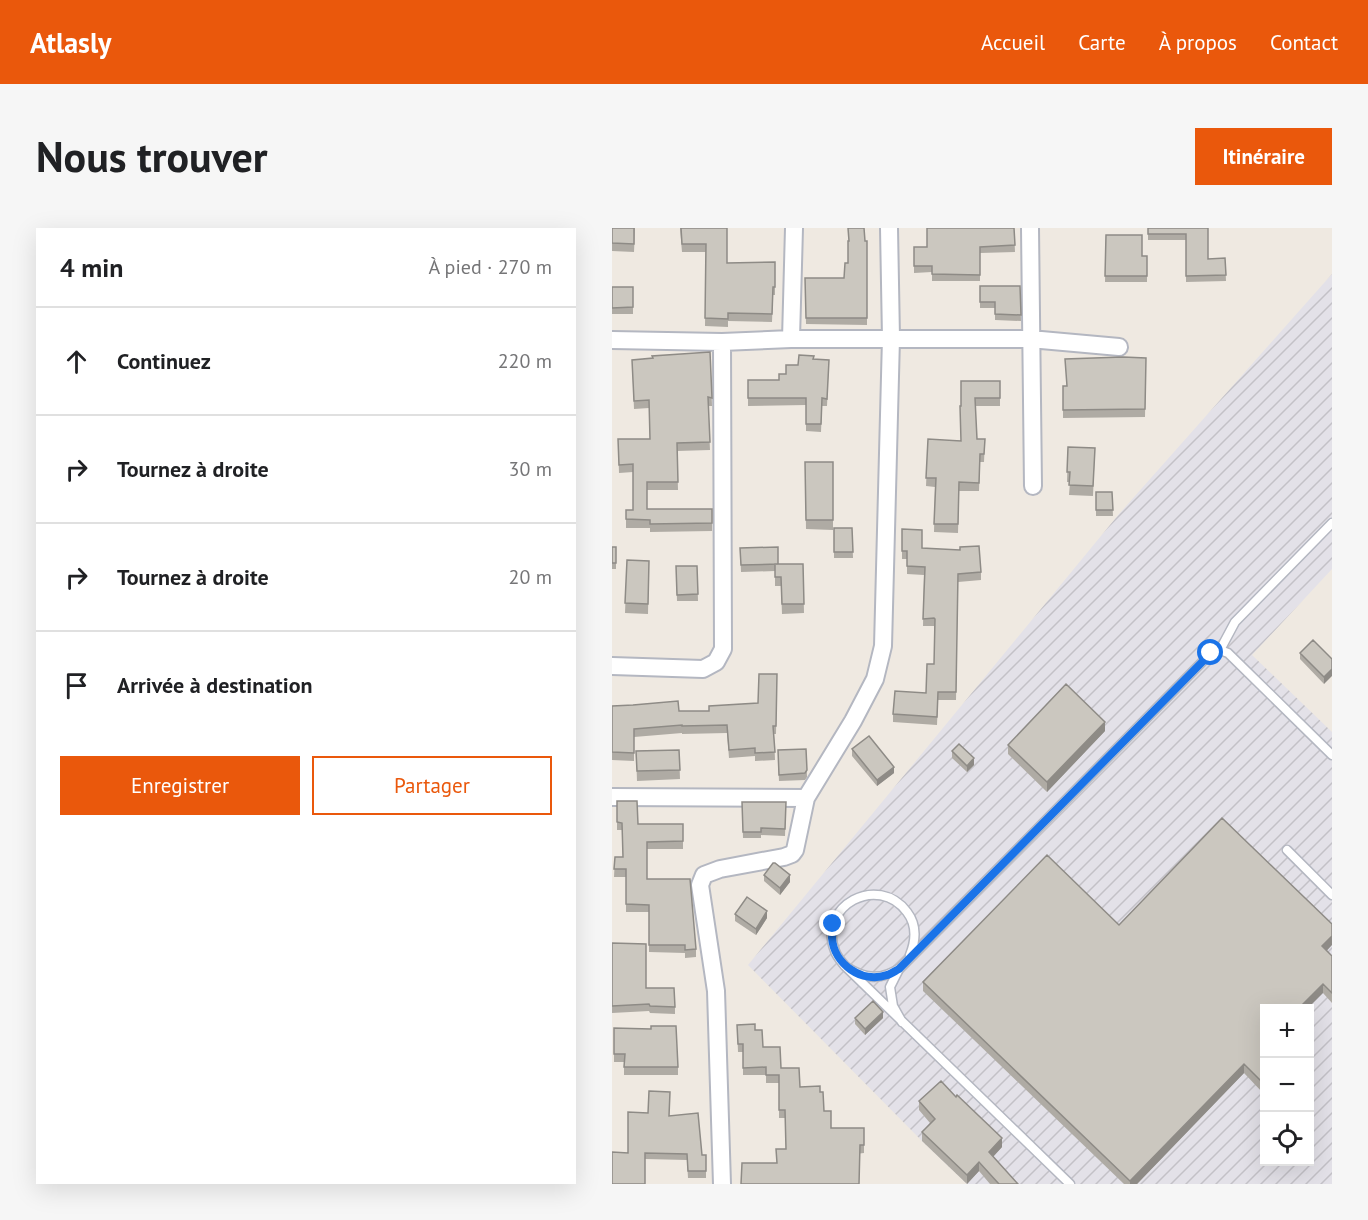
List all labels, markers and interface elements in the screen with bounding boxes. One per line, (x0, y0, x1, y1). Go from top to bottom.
text: Atlasly (30, 24, 112, 61)
text: Accueil (981, 29, 1045, 56)
text: Carte (1078, 29, 1126, 56)
text: À propos (1159, 29, 1237, 56)
text: Contact (1270, 29, 1338, 56)
button: Itinéraire (1195, 128, 1332, 185)
text: Nous trouver (36, 129, 267, 184)
text: 4 min (60, 251, 123, 284)
text: À pied · 270 m (428, 254, 552, 280)
icon: ahead (60, 345, 93, 378)
text: Continuez (117, 347, 211, 375)
text: 220 m (498, 348, 552, 374)
icon: right (60, 453, 93, 486)
text: Tournez à droite (117, 455, 269, 483)
text: 30 m (509, 456, 552, 482)
icon: right (60, 561, 93, 594)
text: Tournez à droite (117, 563, 269, 591)
text: 20 m (509, 564, 552, 590)
route start (1197, 639, 1223, 665)
icon: arrive (60, 669, 93, 702)
text: Arrivée à destination (117, 671, 313, 699)
button: Enregistrer (60, 756, 300, 815)
button: Partager (312, 756, 552, 815)
route end (819, 910, 845, 936)
map controls (1260, 1004, 1314, 1166)
button: + (1260, 1004, 1314, 1058)
button: − (1260, 1058, 1314, 1112)
button: locate (1260, 1112, 1314, 1166)

